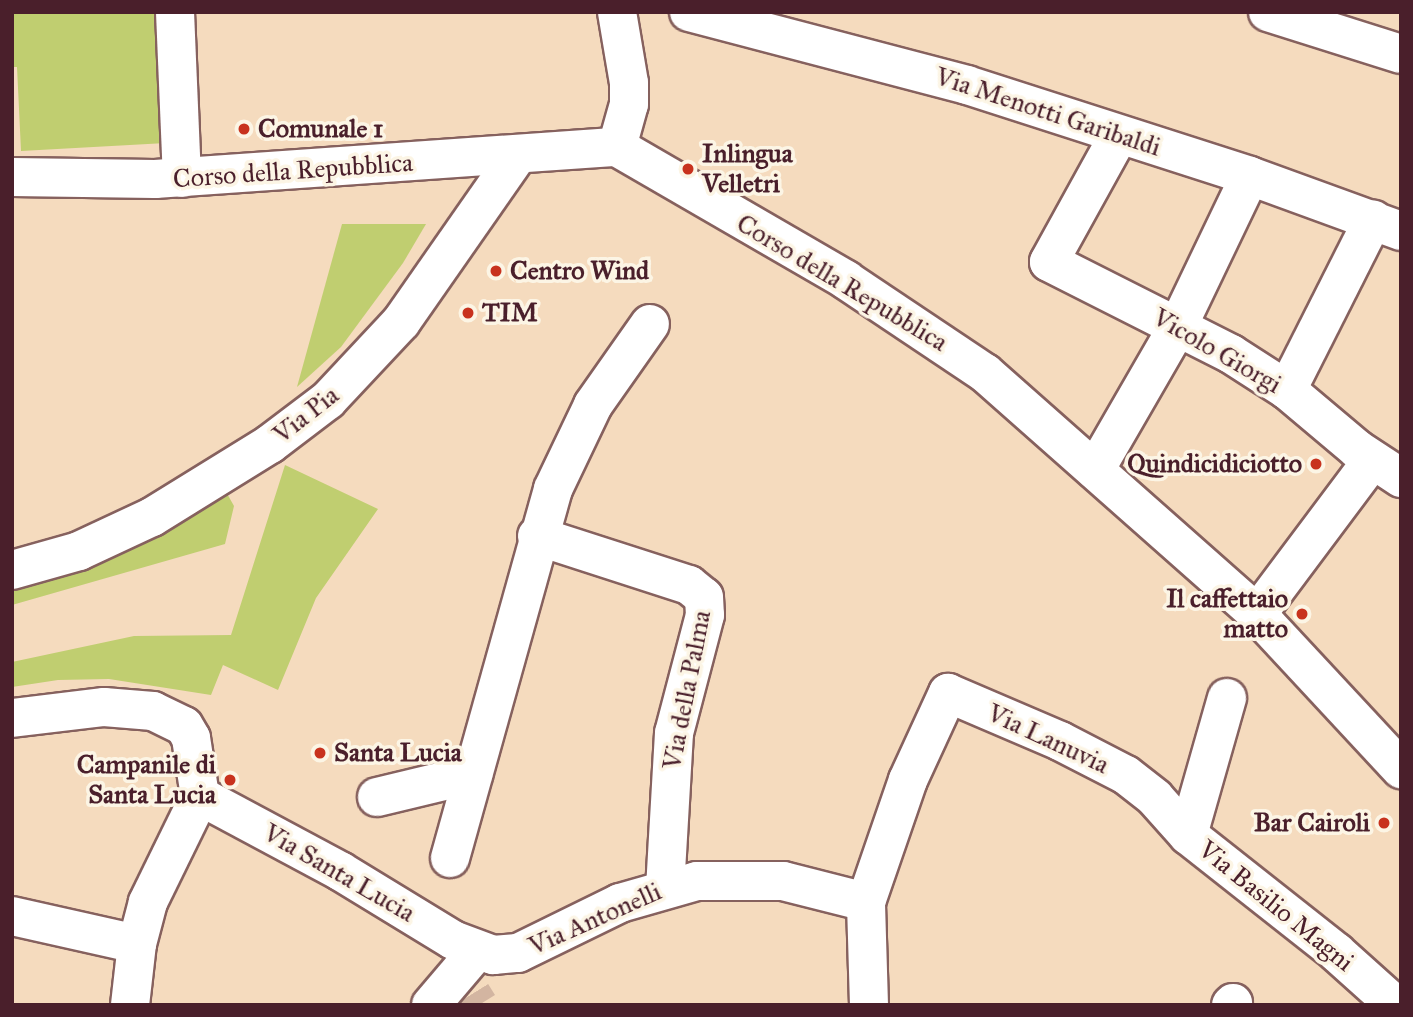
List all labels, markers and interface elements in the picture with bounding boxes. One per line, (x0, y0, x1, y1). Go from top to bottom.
street label: Via Menotti Garibaldi (931, 61, 1165, 163)
place label: Comunale 1 (258, 113, 383, 145)
marker: Comunale 1 (236, 121, 252, 137)
place label: Inlingua Velletri (702, 138, 793, 200)
street label: Corso della Repubblica (172, 147, 414, 195)
marker: Inlingua Velletri (680, 161, 696, 177)
street label: Corso della Repubblica (731, 208, 953, 358)
place label: Centro Wind (510, 255, 649, 287)
marker: Centro Wind (488, 263, 504, 279)
place label: TIM (482, 297, 538, 329)
street label: Vicolo Giorgi (1147, 302, 1287, 400)
marker: TIM (460, 305, 476, 321)
street label: Via Pia (267, 380, 345, 450)
place label: Quindicidiciotto (1127, 448, 1302, 480)
marker: Quindicidiciotto (1308, 456, 1324, 472)
place label: Il caffettaio matto (1166, 583, 1288, 644)
marker: Il caffettaio matto (1294, 606, 1310, 622)
street label: Via della Palma (656, 608, 718, 772)
street label: Via Lanuvia (982, 697, 1114, 781)
place label: Santa Lucia (334, 737, 462, 769)
marker: Santa Lucia (312, 745, 328, 761)
place label: Campanile di Santa Lucia (77, 749, 216, 810)
marker: Campanile di Santa Lucia (222, 772, 238, 788)
place label: Bar Cairoli (1254, 807, 1370, 839)
marker: Bar Cairoli (1376, 815, 1392, 831)
street label: Via Santa Lucia (258, 817, 420, 929)
street label: Via Basilio Magni (1192, 834, 1360, 978)
street label: Via Antonelli (524, 876, 666, 962)

